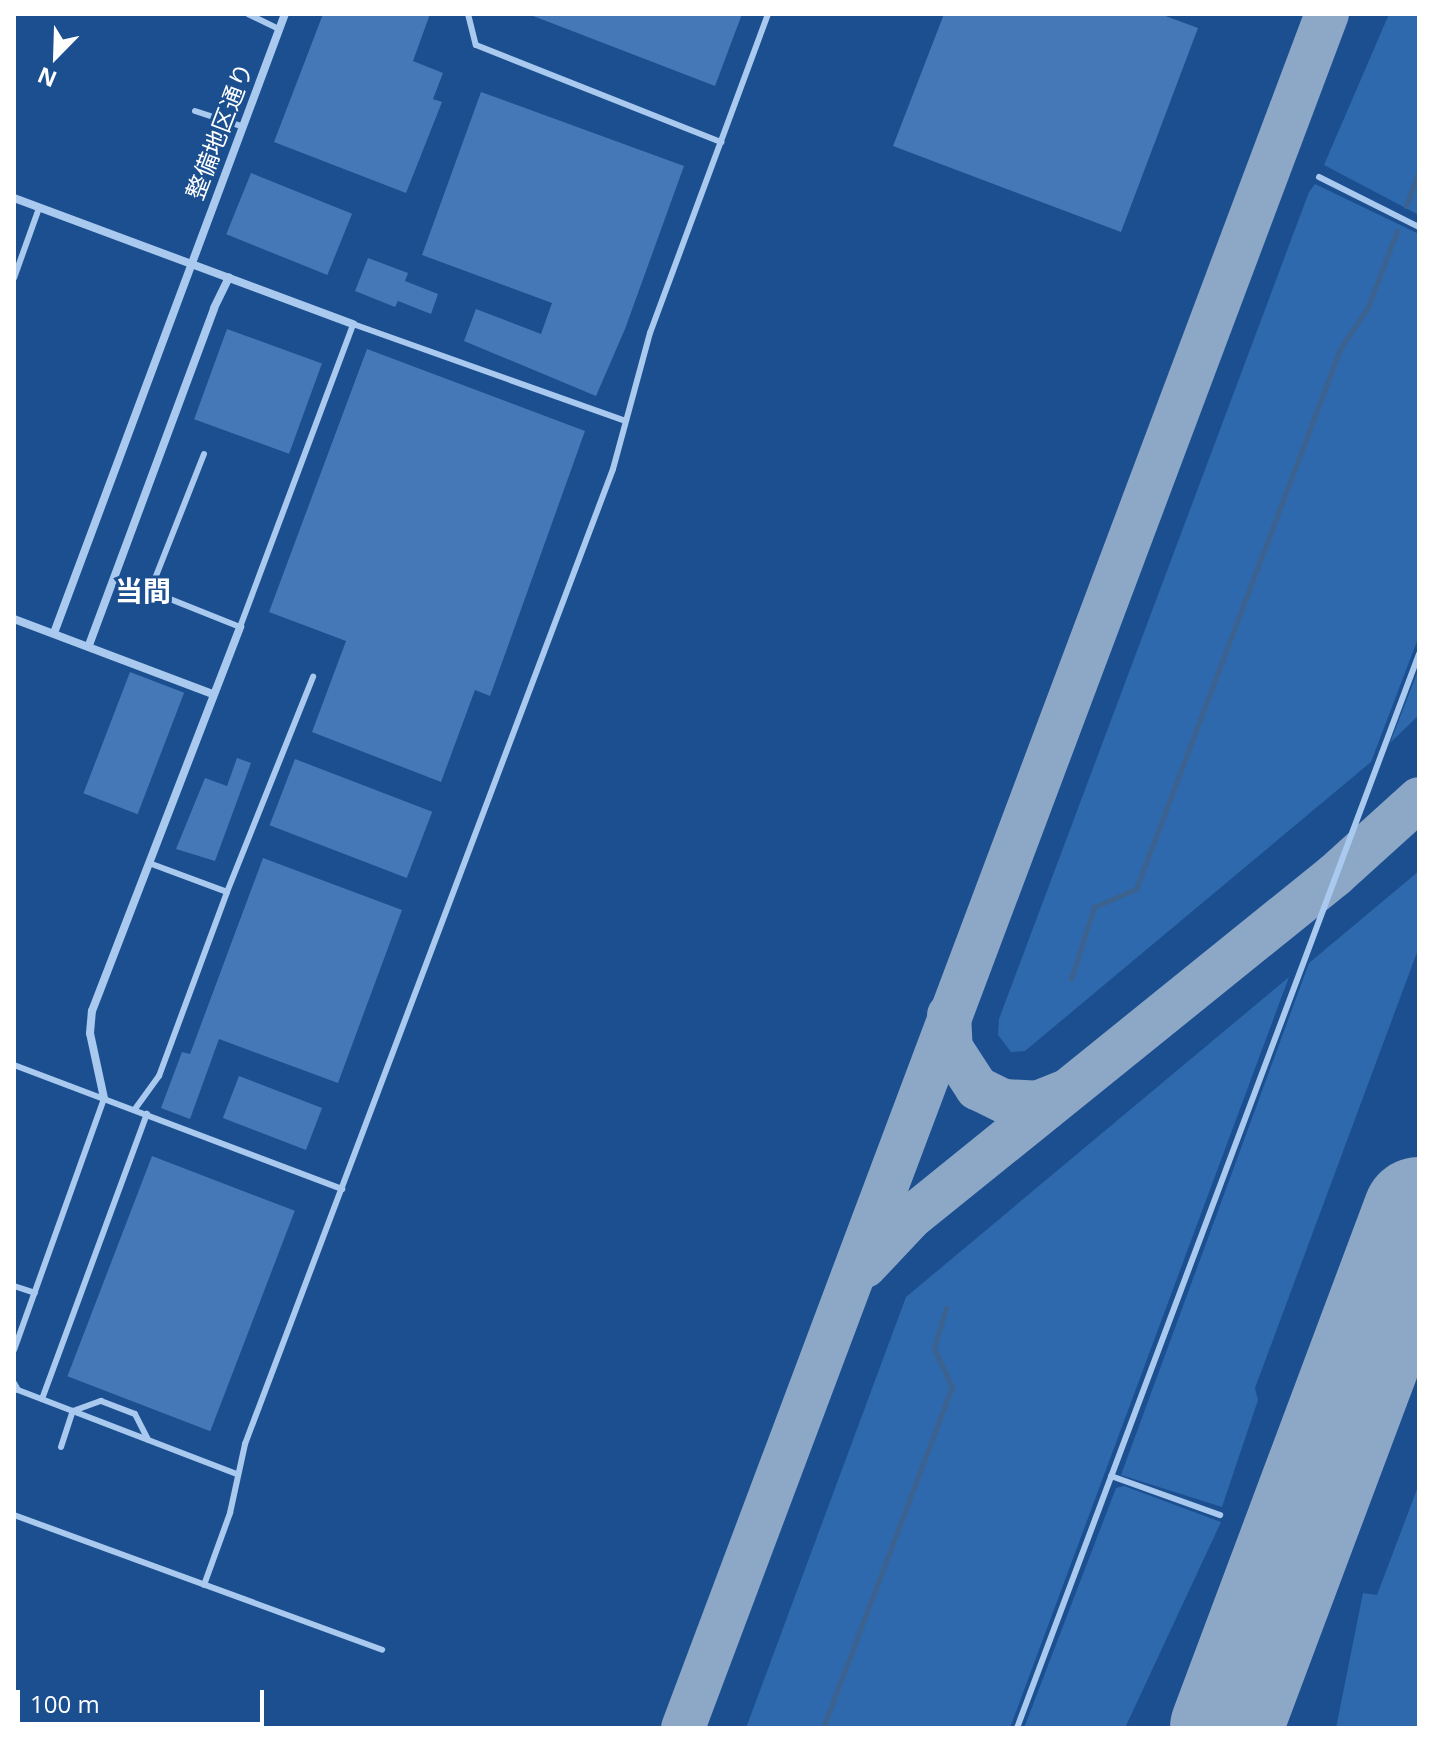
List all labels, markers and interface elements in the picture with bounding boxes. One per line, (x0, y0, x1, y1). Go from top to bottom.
north arrow (16, 16, 96, 96)
street label: 整備地区通り (180, 59, 258, 203)
text: N (33, 61, 61, 95)
district label: 当間 (115, 573, 171, 607)
scale bar (20, 1674, 268, 1724)
text: 100 m (30, 1687, 100, 1720)

